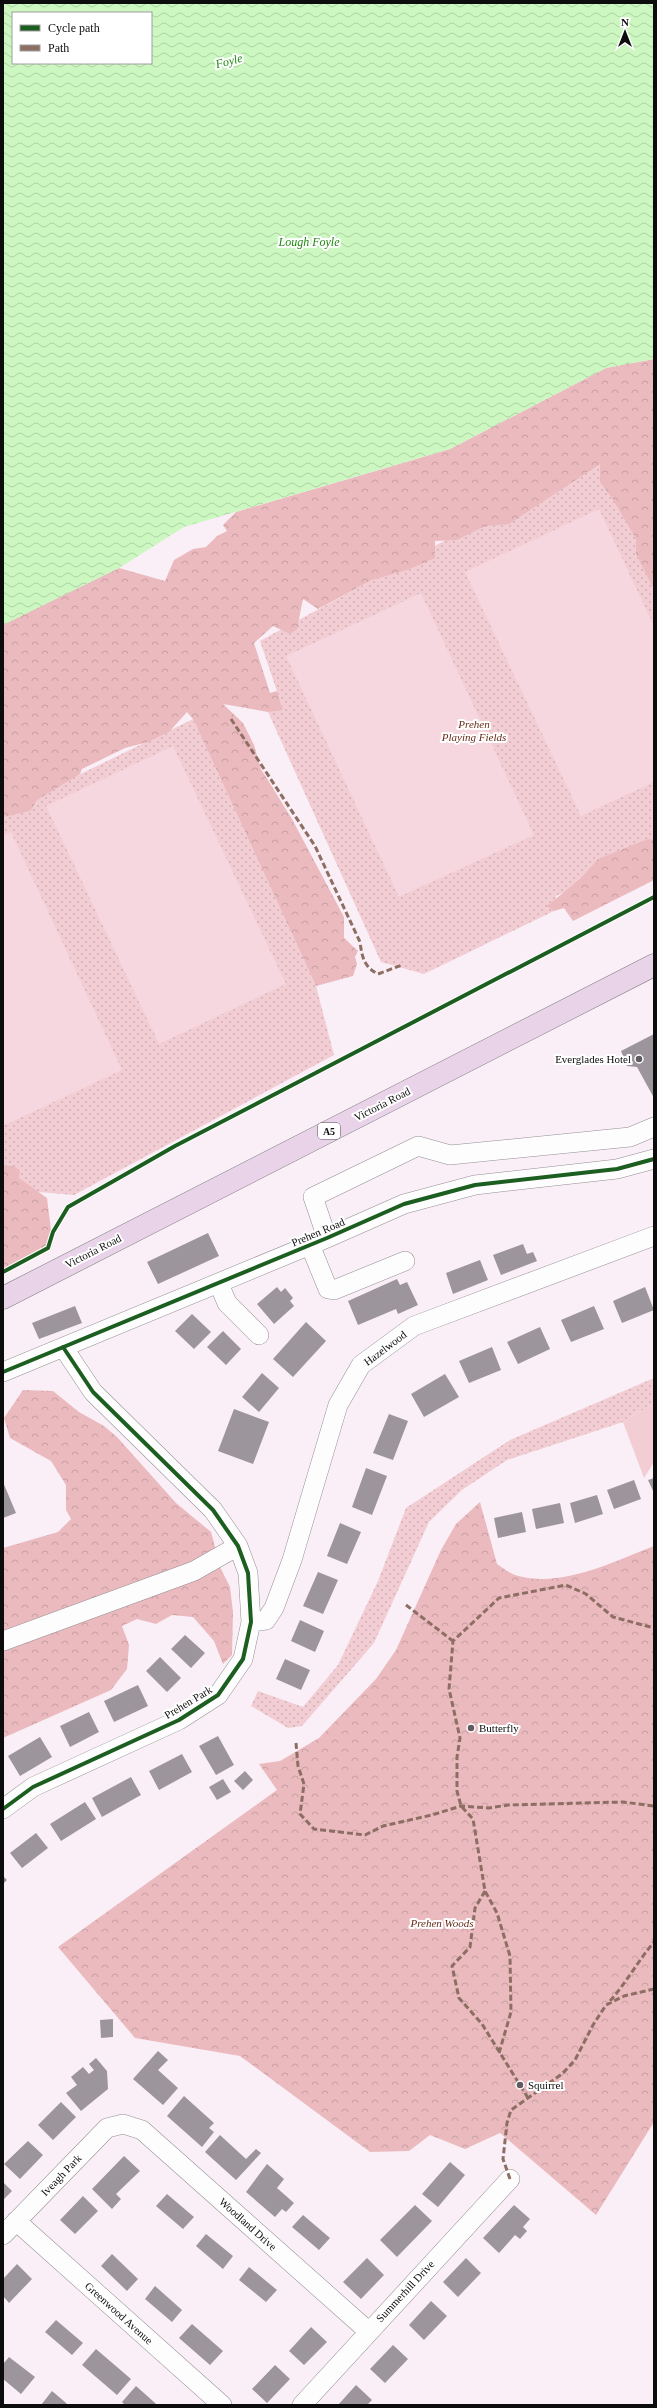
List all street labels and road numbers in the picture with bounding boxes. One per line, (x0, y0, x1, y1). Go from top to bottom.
street label: Victoria Road (352, 1085, 412, 1123)
road number: A5 (318, 1123, 340, 1139)
street label: Prehen Road (290, 1215, 347, 1249)
street label: Victoria Road (63, 1232, 123, 1270)
street label: Hazelwood (361, 1328, 409, 1368)
street label: Prehen Park (162, 1683, 214, 1721)
street label: Iveagh Park (38, 2151, 84, 2198)
street label: Woodland Drive (217, 2195, 279, 2253)
street label: Summerhill Drive (373, 2258, 437, 2324)
street label: Greenwood Avenue (83, 2279, 155, 2347)

